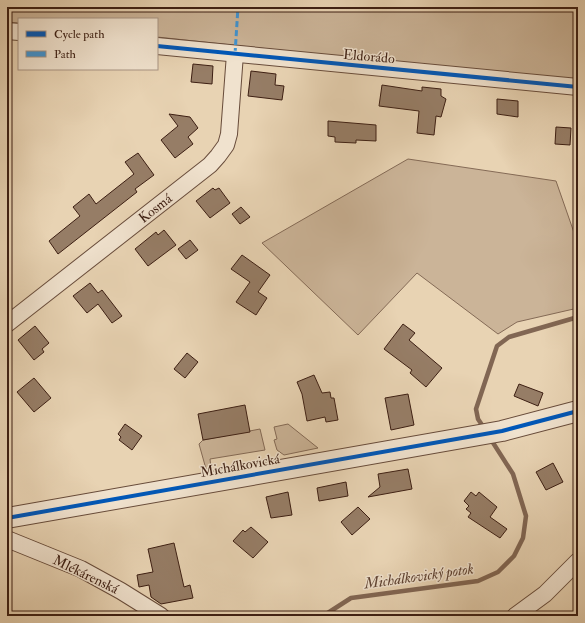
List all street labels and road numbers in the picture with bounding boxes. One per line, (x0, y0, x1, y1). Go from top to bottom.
street label: Eldorádo (342, 46, 396, 67)
street label: Kosmá (135, 190, 176, 227)
street label: Michálkovická (199, 450, 281, 481)
street label: Mlékárenská (50, 551, 121, 598)

